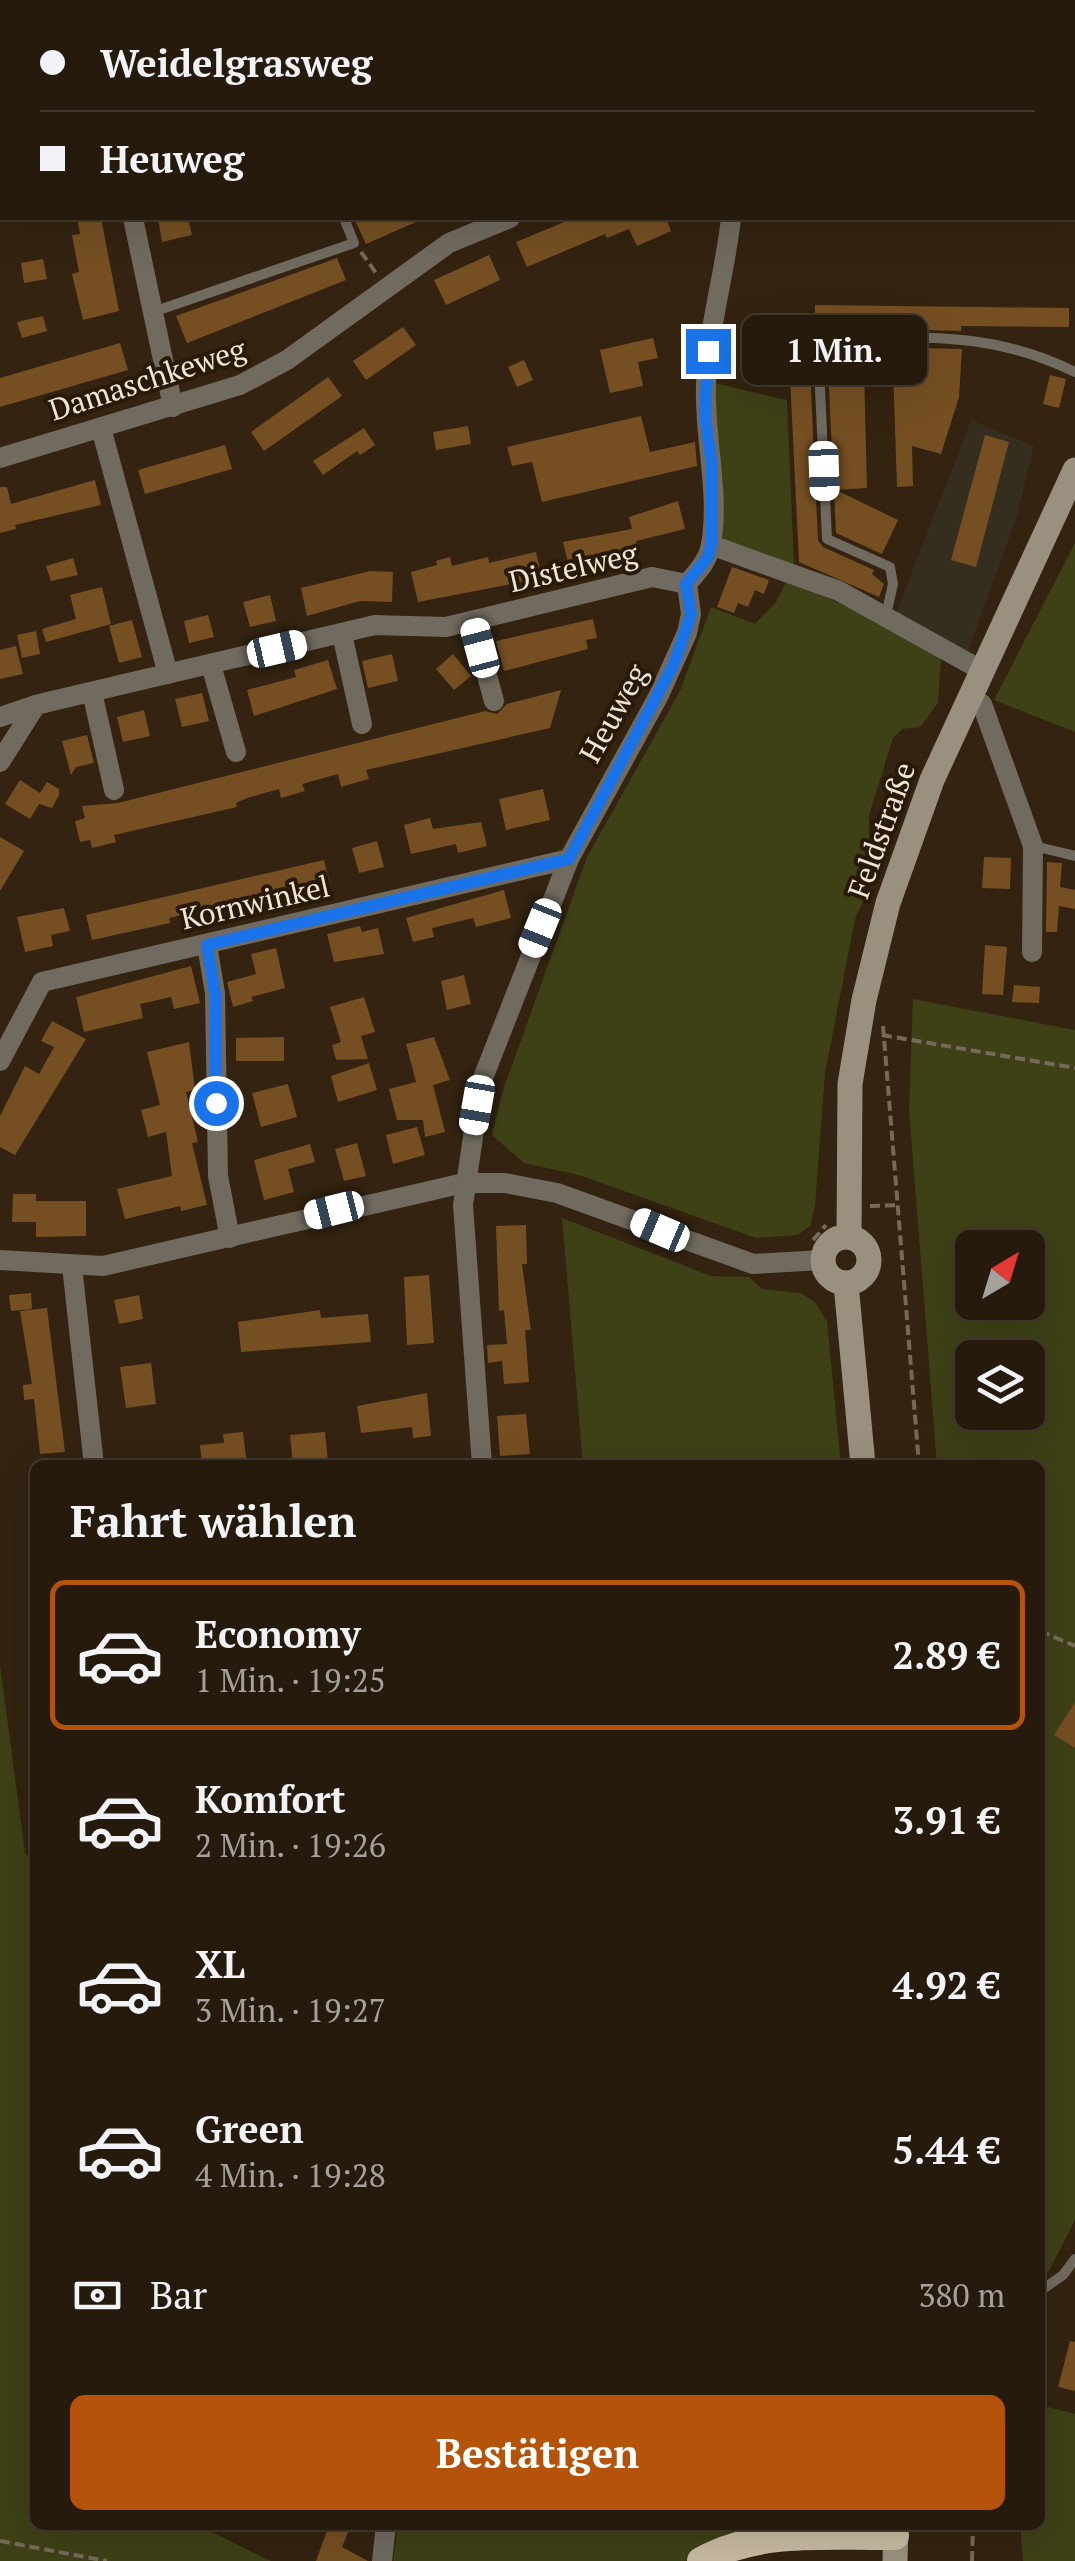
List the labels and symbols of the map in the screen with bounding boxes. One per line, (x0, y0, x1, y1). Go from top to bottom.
callout: 1 Min. (743, 316, 928, 386)
street label: Damaschkeweg (44, 328, 252, 430)
route end (686, 329, 731, 374)
car (808, 440, 840, 502)
street label: Distelweg (505, 533, 642, 601)
car (458, 615, 502, 681)
car (244, 628, 310, 670)
street label: Heuweg (570, 656, 657, 769)
street label: Feldstraße (838, 756, 924, 904)
street label: Kornwinkel (177, 865, 333, 939)
car (515, 895, 565, 961)
car (457, 1073, 497, 1137)
route start (194, 1081, 239, 1126)
car (301, 1188, 367, 1232)
car (627, 1204, 693, 1256)
north arrow (955, 1230, 1045, 1320)

